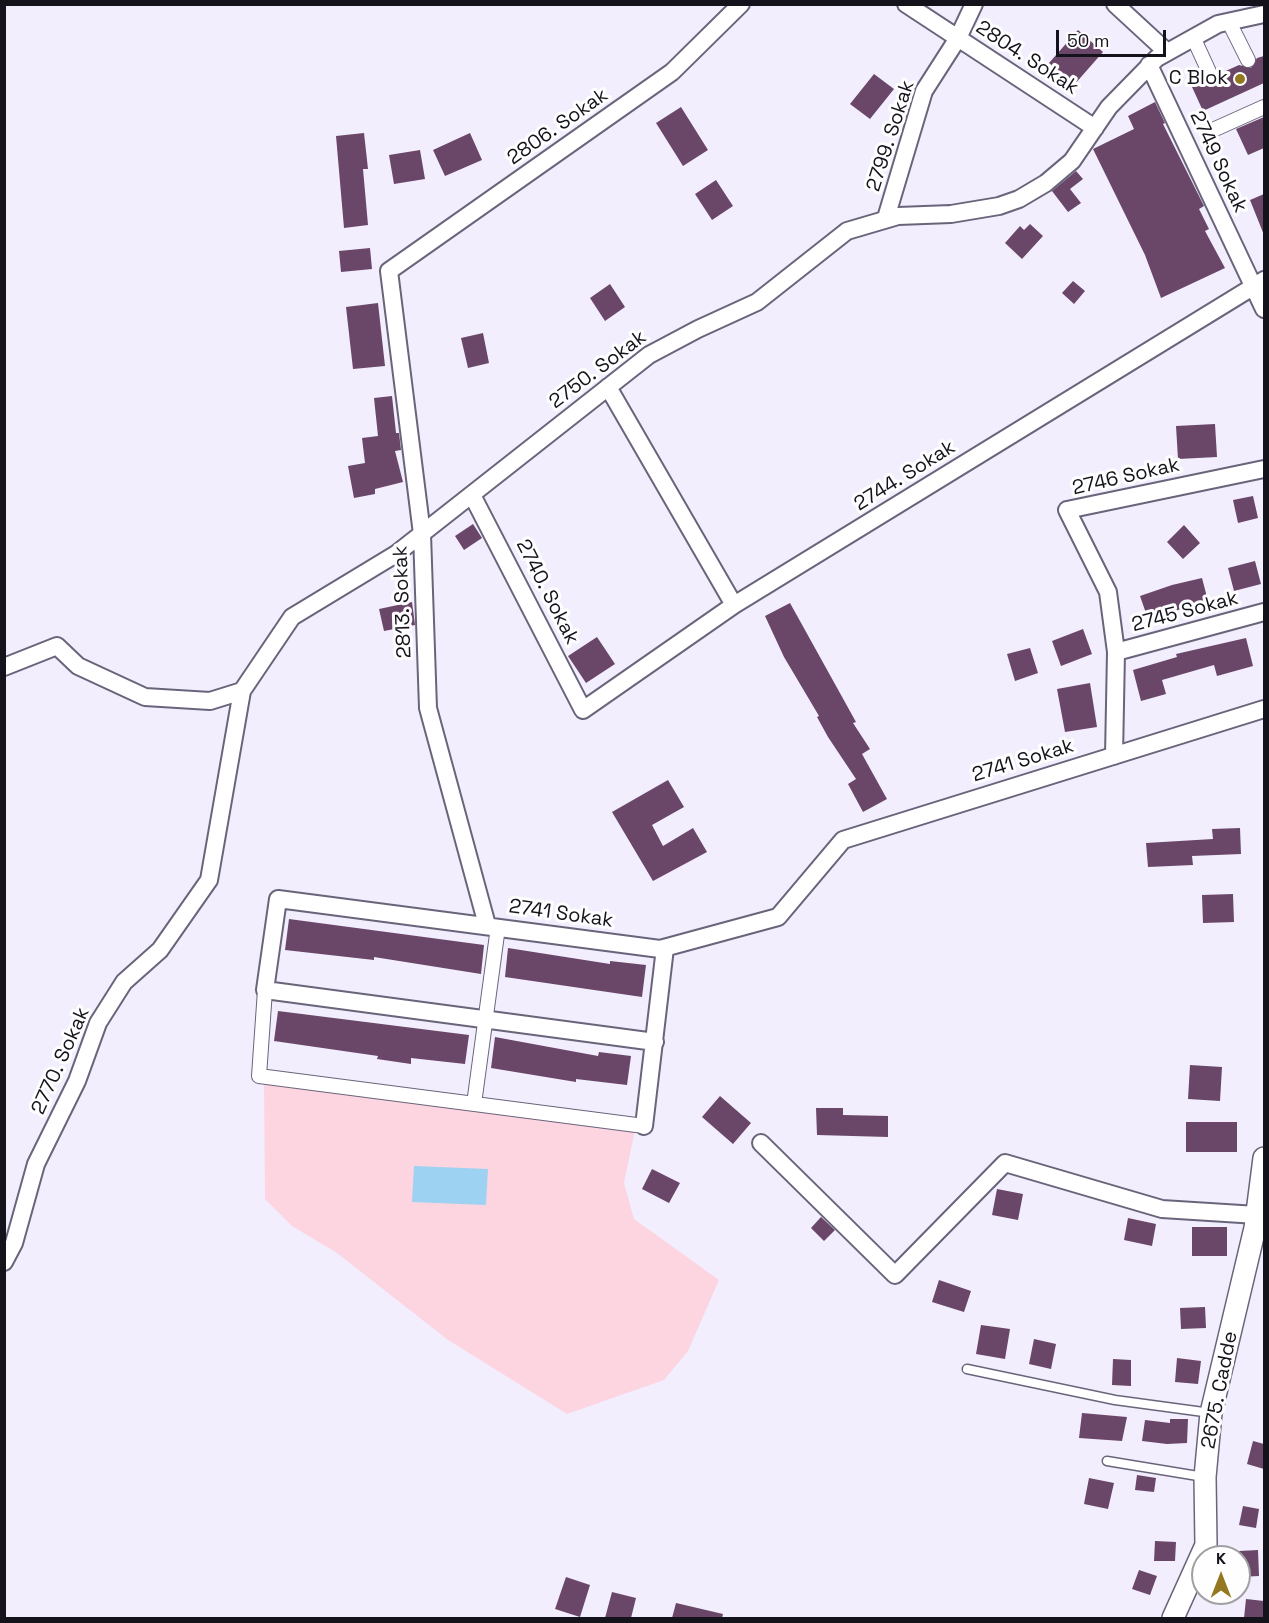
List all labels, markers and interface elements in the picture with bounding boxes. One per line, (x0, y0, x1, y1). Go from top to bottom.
street label: 2804. Sokak (971, 16, 1083, 100)
scale bar (1059, 18, 1168, 56)
text: 50 m (1067, 29, 1109, 52)
place label: C Blok (1169, 67, 1228, 91)
marker: C Blok (1233, 72, 1247, 86)
street label: 2799. Sokak (862, 78, 920, 194)
street label: 2806. Sokak (503, 84, 613, 170)
street label: 2749 Sokak (1184, 107, 1252, 217)
street label: 2750. Sokak (545, 326, 651, 414)
street label: 2744. Sokak (850, 435, 960, 517)
street label: 2746 Sokak (1070, 453, 1182, 501)
street label: 2740. Sokak (510, 535, 584, 649)
street label: 2813. Sokak (389, 545, 417, 659)
street label: 2745 Sokak (1129, 586, 1241, 638)
street label: 2741 Sokak (969, 734, 1077, 788)
street label: 2741 Sokak (507, 895, 615, 933)
street label: 2770. Sokak (27, 1004, 95, 1118)
street label: 2675. Cadde (1197, 1329, 1243, 1451)
north arrow (1191, 1545, 1251, 1605)
text: K (1216, 1548, 1226, 1569)

